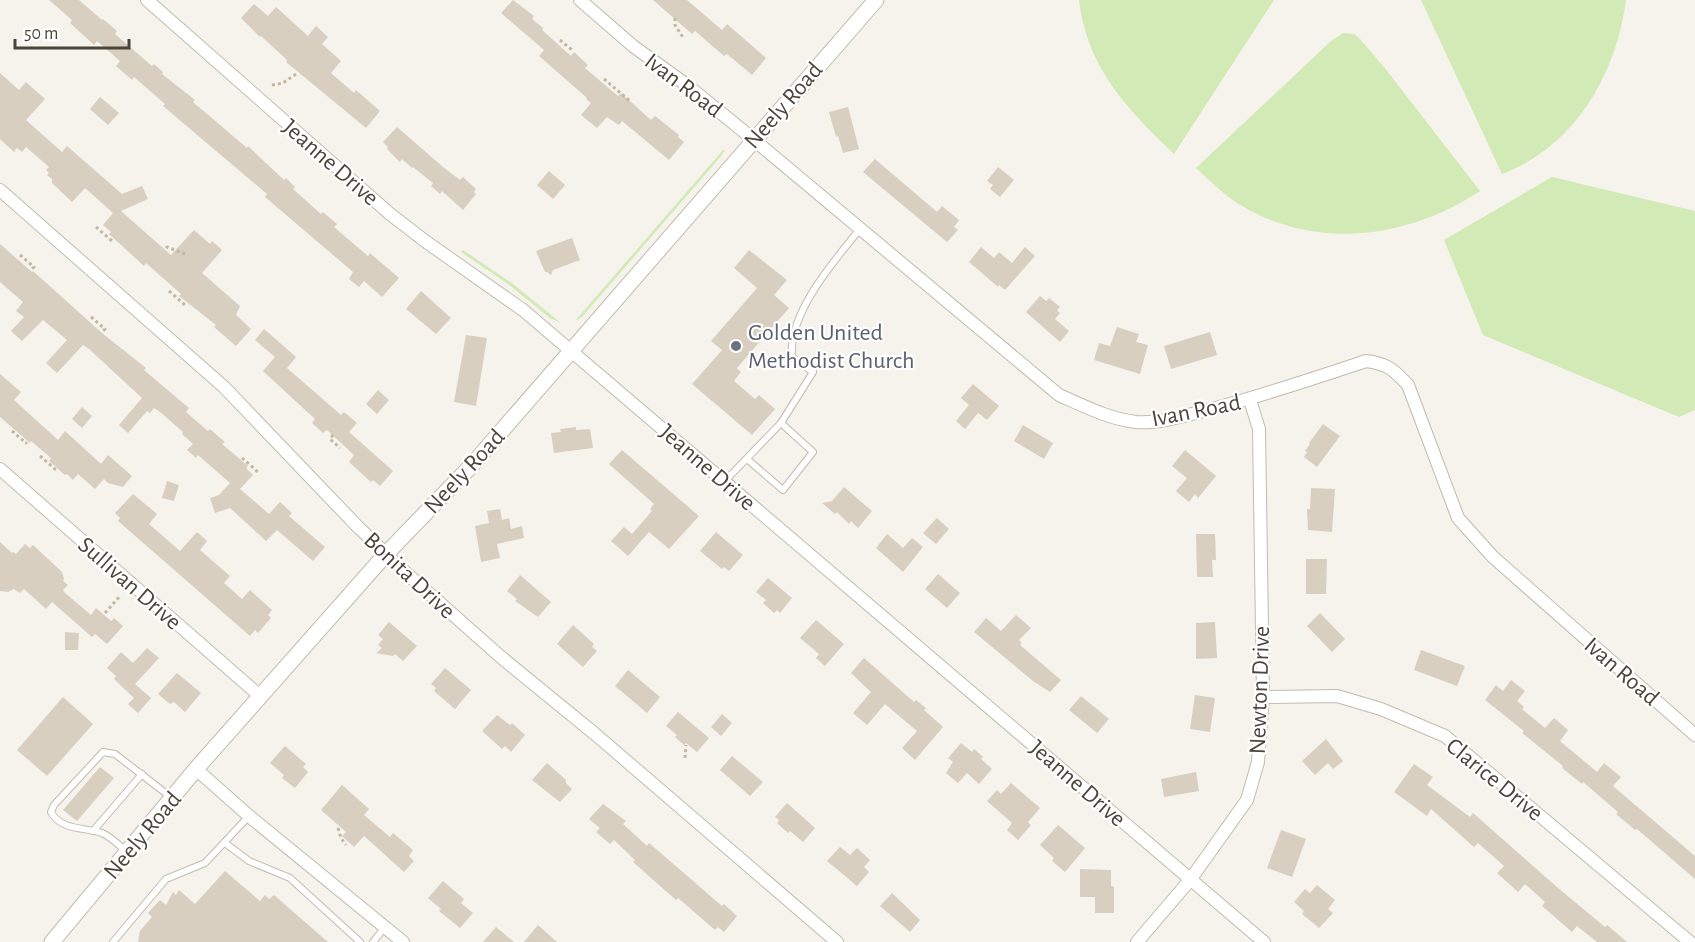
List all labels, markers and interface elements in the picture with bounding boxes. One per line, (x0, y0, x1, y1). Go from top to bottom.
scale bar (15, 12, 129, 50)
text: 50 m (24, 25, 58, 43)
street label: Ivan Road (640, 49, 727, 123)
street label: Neely Road (740, 58, 828, 153)
street label: Jeanne Drive (278, 115, 383, 211)
place label: Golden United Methodist Church (748, 321, 915, 373)
marker: Golden United Methodist Church (729, 339, 743, 353)
street label: Ivan Road (1150, 391, 1243, 431)
street label: Jeanne Drive (655, 420, 760, 516)
street label: Neely Road (420, 425, 510, 519)
street label: Bonita Drive (359, 528, 460, 624)
street label: Sullivan Drive (73, 533, 186, 635)
street label: Newton Drive (1246, 626, 1274, 755)
street label: Ivan Road (1579, 633, 1663, 710)
street label: Clarice Drive (1441, 734, 1547, 826)
street label: Jeanne Drive (1025, 736, 1130, 832)
street label: Neely Road (100, 787, 186, 884)

